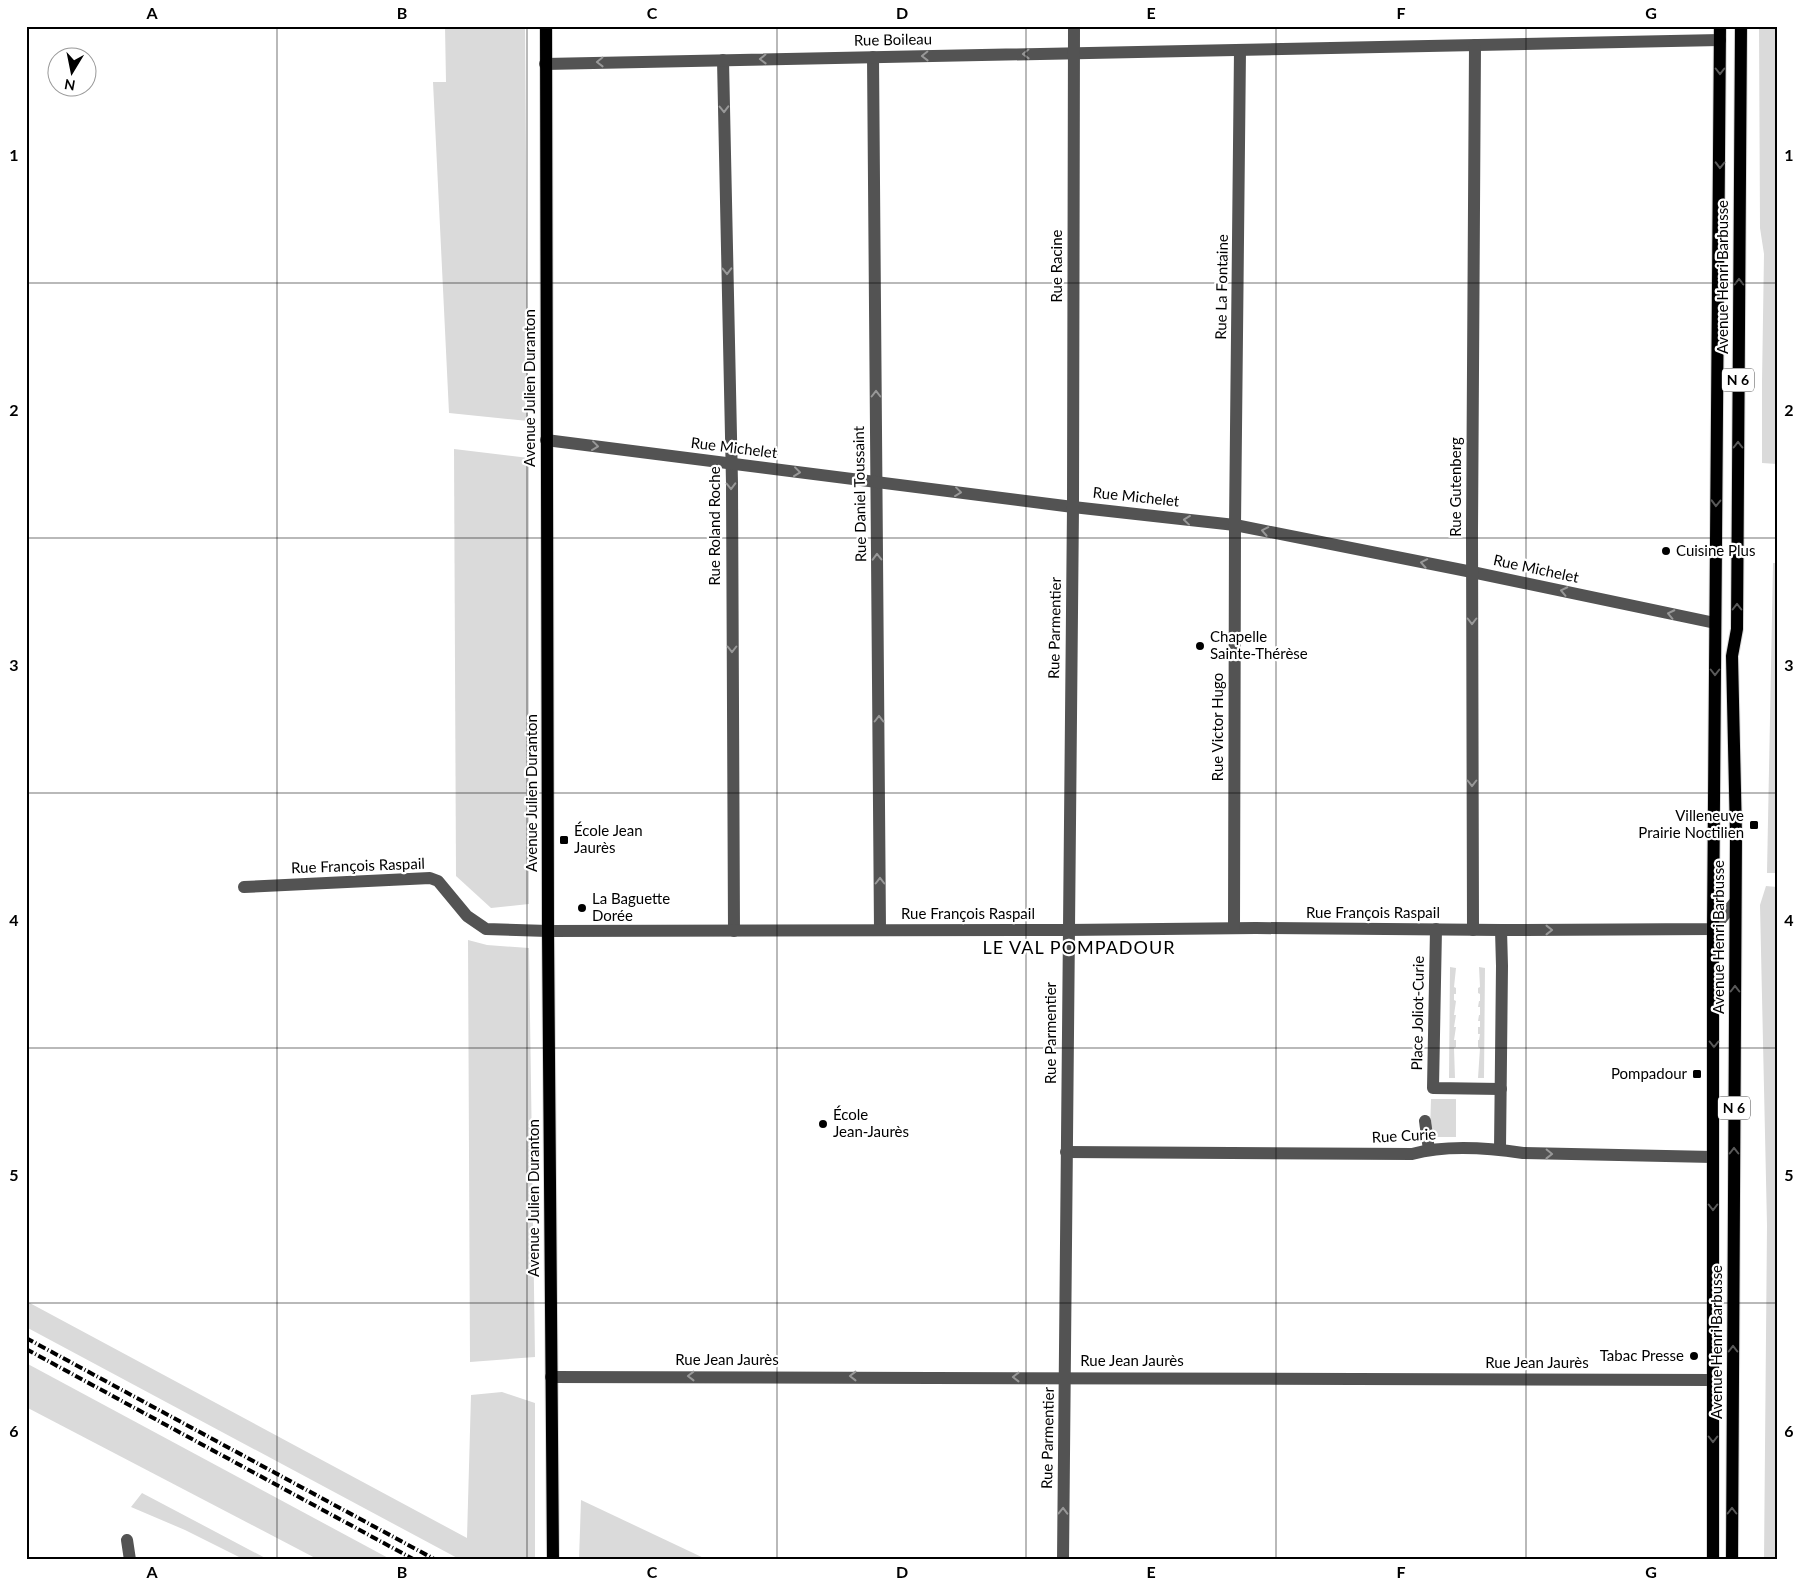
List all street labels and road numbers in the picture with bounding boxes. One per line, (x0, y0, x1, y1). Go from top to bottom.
street label: Rue Boileau (854, 29, 932, 49)
street label: Avenue Henri Barbusse (1713, 200, 1731, 354)
street label: Rue Racine (1047, 229, 1065, 303)
street label: Rue La Fontaine (1211, 234, 1231, 340)
street label: Avenue Julien Duranton (520, 309, 538, 467)
road number: N 6 (1722, 368, 1754, 392)
street label: Rue Daniel Toussaint (849, 425, 869, 562)
street label: Rue Michelet (690, 433, 779, 461)
street label: Rue Gutenberg (1446, 437, 1464, 537)
street label: Rue Roland Roche (705, 466, 723, 586)
street label: Rue Michelet (1092, 483, 1181, 510)
street label: Rue Michelet (1492, 550, 1581, 586)
street label: Rue Parmentier (1044, 576, 1064, 679)
street label: Rue Victor Hugo (1208, 673, 1226, 781)
street label: Avenue Julien Duranton (522, 714, 540, 872)
street label: Rue François Raspail (291, 854, 425, 876)
street label: Avenue Henri Barbusse (1709, 860, 1727, 1014)
street label: Rue François Raspail (1306, 903, 1440, 921)
street label: Rue François Raspail (901, 904, 1035, 922)
street label: Place Joliot-Curie (1407, 955, 1427, 1070)
street label: Rue Parmentier (1041, 981, 1059, 1084)
road number: N 6 (1718, 1096, 1750, 1120)
street label: Avenue Julien Duranton (524, 1119, 542, 1277)
street label: Rue Curie (1371, 1124, 1437, 1146)
street label: Avenue Henri Barbusse (1707, 1265, 1725, 1419)
street label: Rue Jean Jaurès (675, 1350, 779, 1368)
street label: Rue Jean Jaurès (1080, 1351, 1184, 1369)
street label: Rue Jean Jaurès (1485, 1353, 1589, 1371)
street label: Rue Parmentier (1037, 1386, 1057, 1489)

